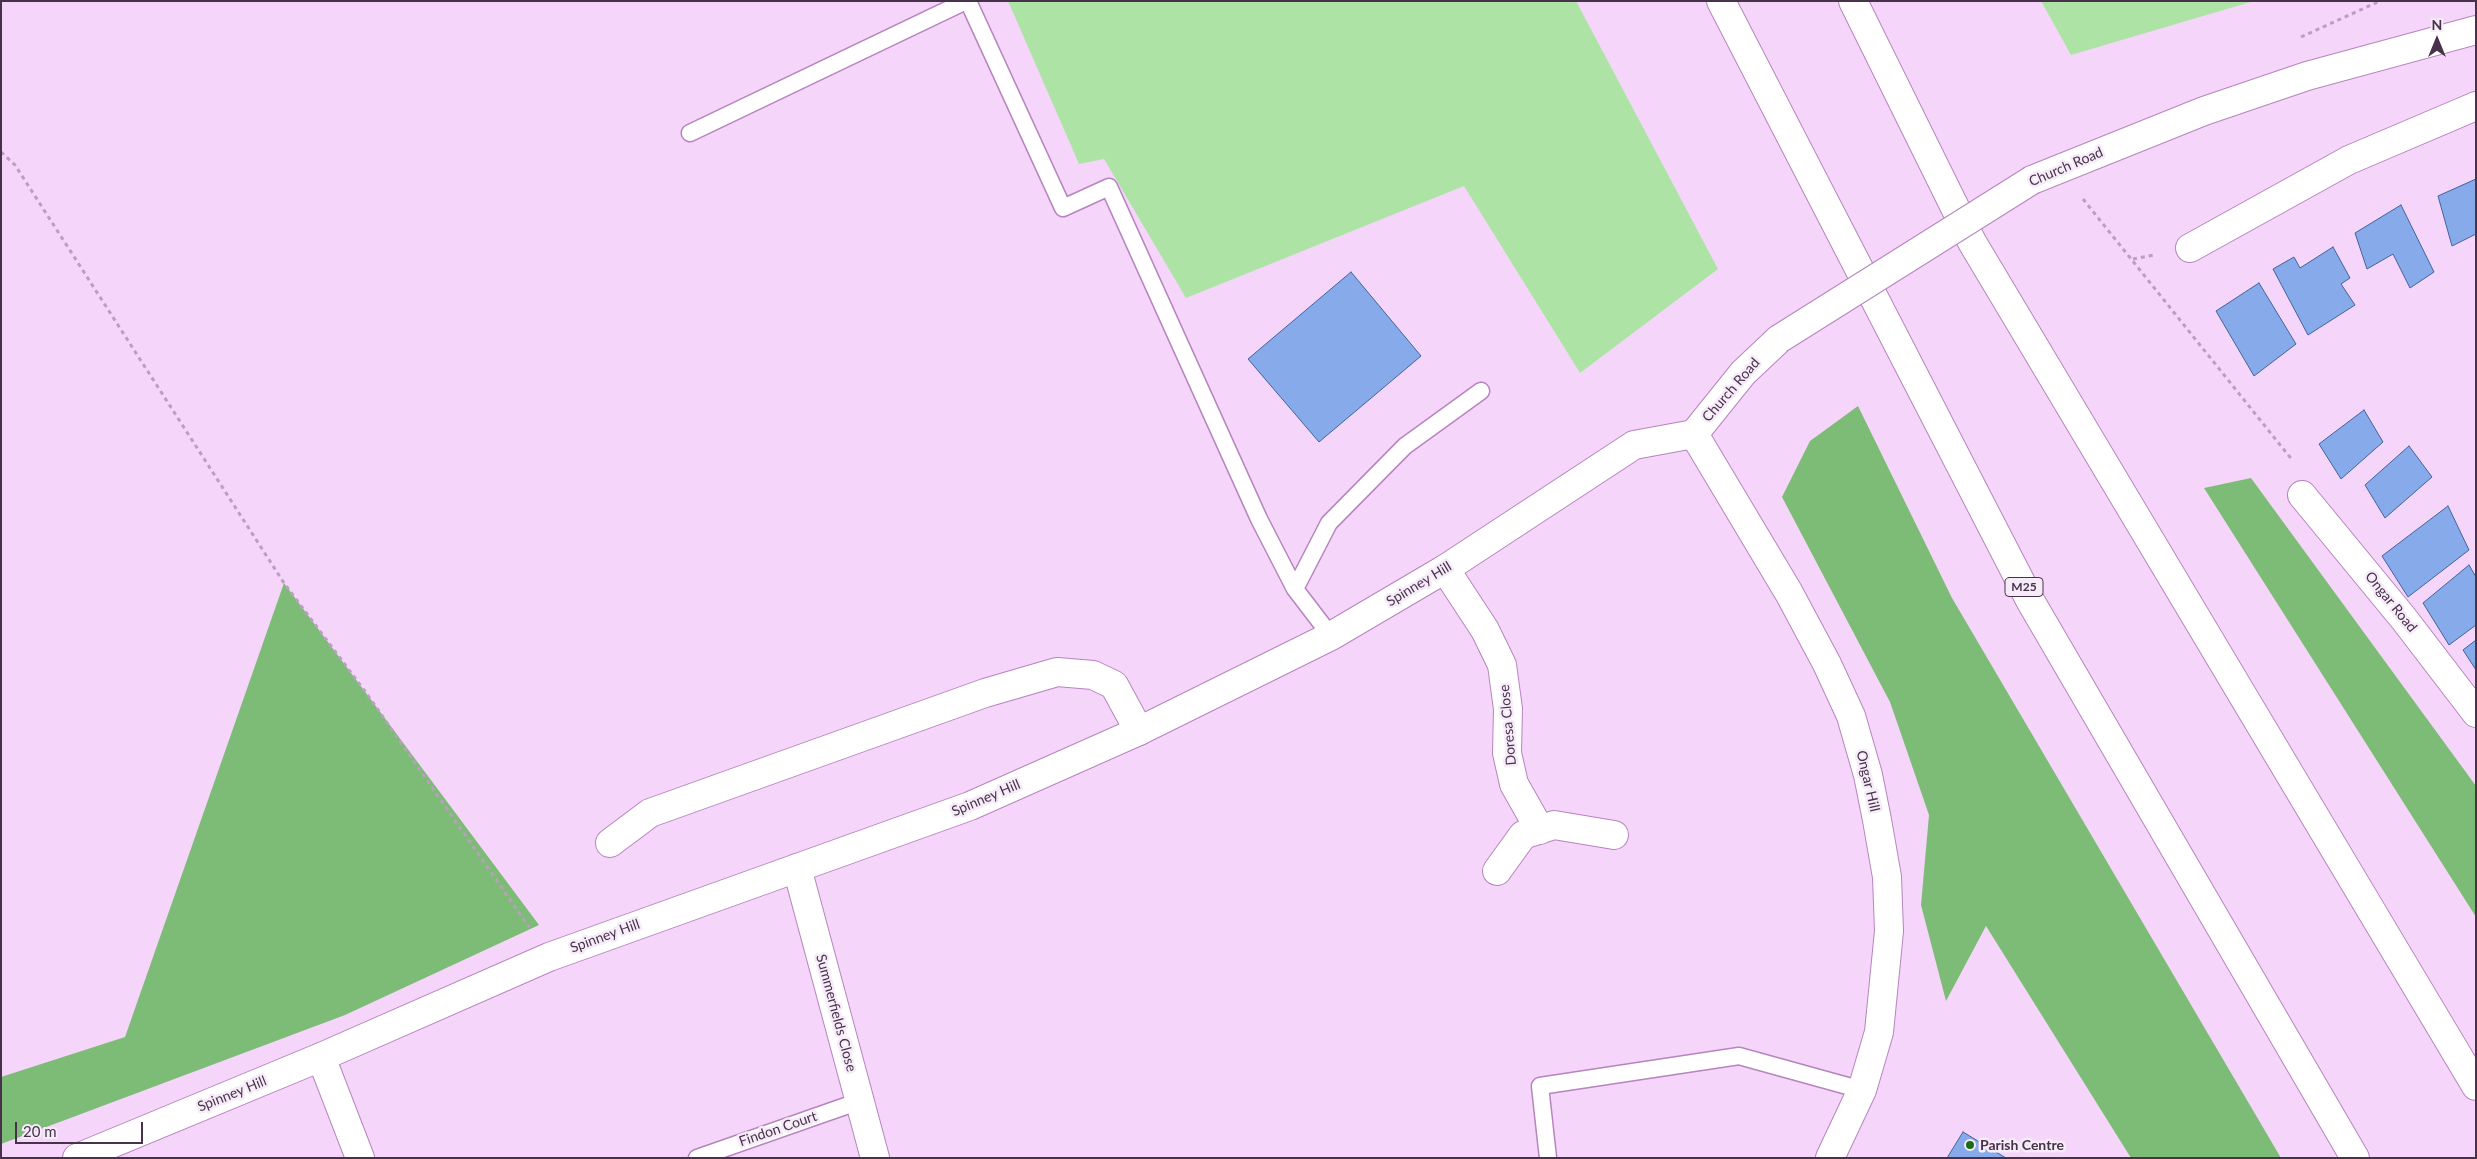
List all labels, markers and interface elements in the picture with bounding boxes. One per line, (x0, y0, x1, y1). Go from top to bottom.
north arrow (2412, 15, 2462, 65)
text: N (2432, 16, 2442, 33)
street label: Church Road (2026, 144, 2106, 190)
street label: Church Road (1699, 355, 1763, 425)
street label: Spinney Hill (1383, 558, 1455, 610)
street label: Ongar Road (2362, 568, 2420, 636)
road number: M25 (2005, 578, 2043, 596)
street label: Doresa Close (1496, 684, 1520, 766)
street label: Ongar Hill (1853, 749, 1883, 813)
street label: Spinney Hill (949, 776, 1023, 820)
street label: Spinney Hill (568, 916, 642, 956)
street label: Summerfields Close (812, 952, 860, 1074)
street label: Spinney Hill (195, 1073, 269, 1115)
street label: Findon Court (737, 1108, 819, 1150)
scale bar (18, 1112, 145, 1144)
text: 20 m (23, 1122, 57, 1140)
place label: Parish Centre (1980, 1137, 2064, 1153)
marker: Parish Centre (1964, 1139, 1976, 1151)

